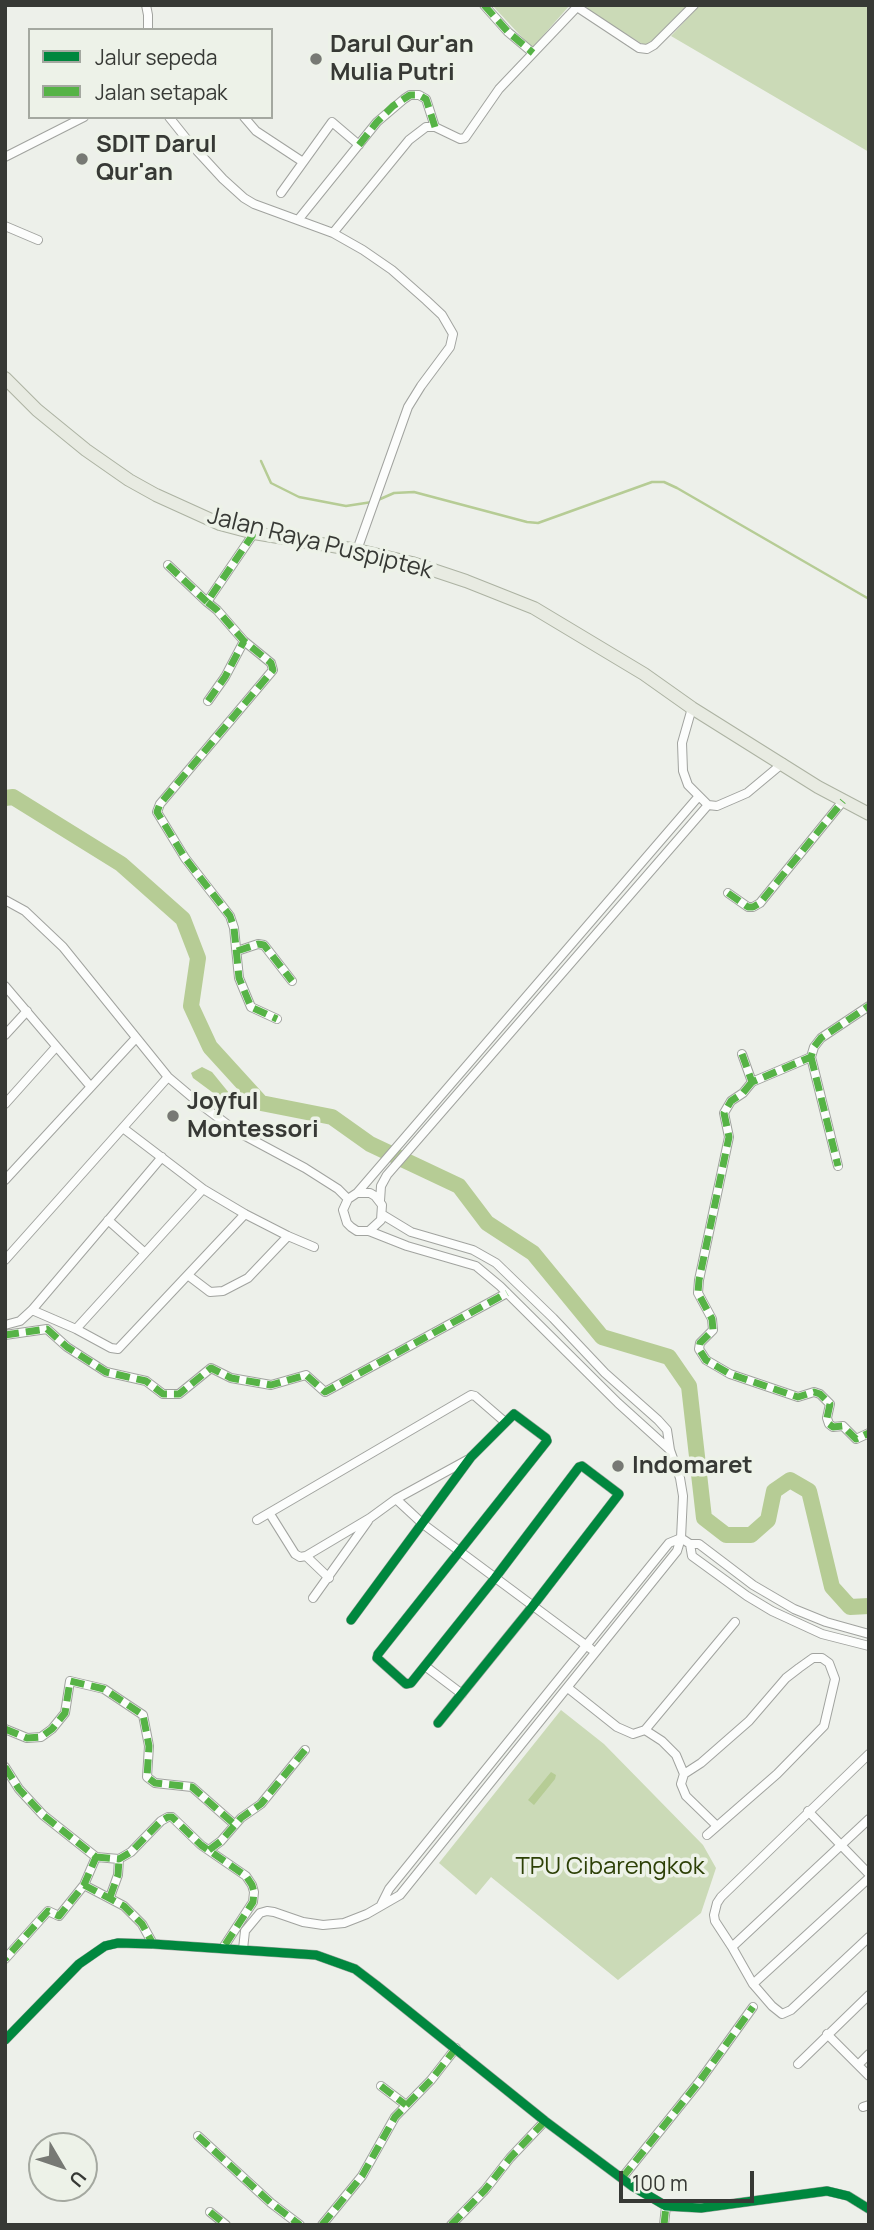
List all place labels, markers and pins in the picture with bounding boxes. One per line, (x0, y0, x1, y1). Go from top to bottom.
place label: Darul Qur'an Mulia Putri (330, 31, 474, 87)
marker: Darul Qur'an Mulia Putri (308, 51, 324, 67)
place label: SDIT Darul Qur'an (96, 131, 217, 187)
marker: SDIT Darul Qur'an (74, 151, 90, 167)
place label: Joyful Montessori (187, 1088, 319, 1144)
marker: Joyful Montessori (165, 1108, 181, 1124)
place label: Indomaret (632, 1452, 753, 1480)
marker: Indomaret (610, 1458, 626, 1474)

